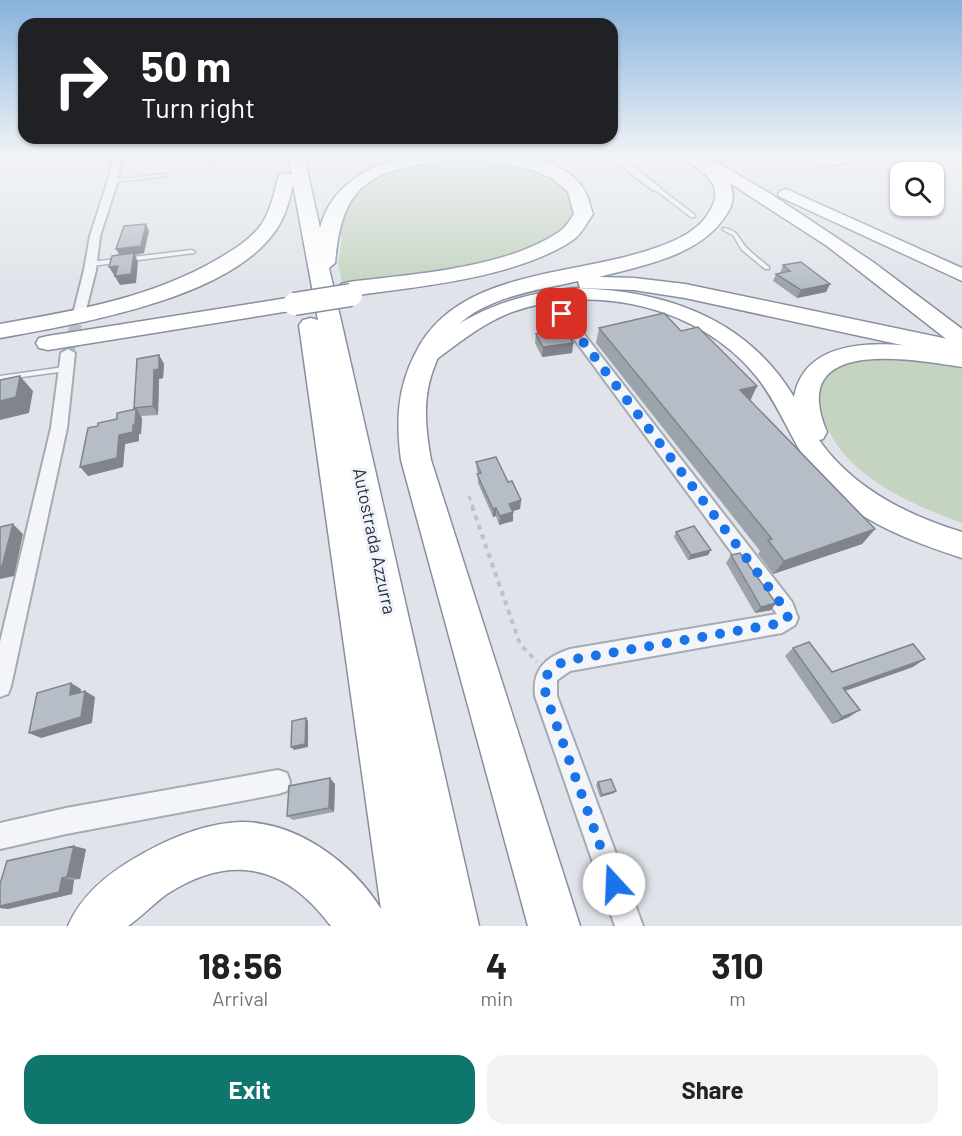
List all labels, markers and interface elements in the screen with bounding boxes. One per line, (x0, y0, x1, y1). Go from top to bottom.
text: 50 m (141, 40, 231, 90)
icon: right (42, 42, 120, 120)
text: Turn right (141, 91, 255, 123)
map controls (890, 162, 944, 216)
button: search (890, 162, 944, 216)
pin (536, 288, 587, 339)
icon: arrive (545, 297, 578, 330)
street label: Autostrada Azzurra (349, 466, 401, 616)
position arrow (582, 852, 646, 916)
text: 18:56 (198, 943, 282, 986)
text: 4 (486, 943, 508, 986)
text: 310 (711, 943, 764, 986)
text: Arrival (212, 986, 268, 1010)
text: min (481, 986, 513, 1010)
text: m (729, 986, 746, 1010)
button: Exit (24, 1055, 475, 1124)
button: Share (487, 1055, 938, 1124)

